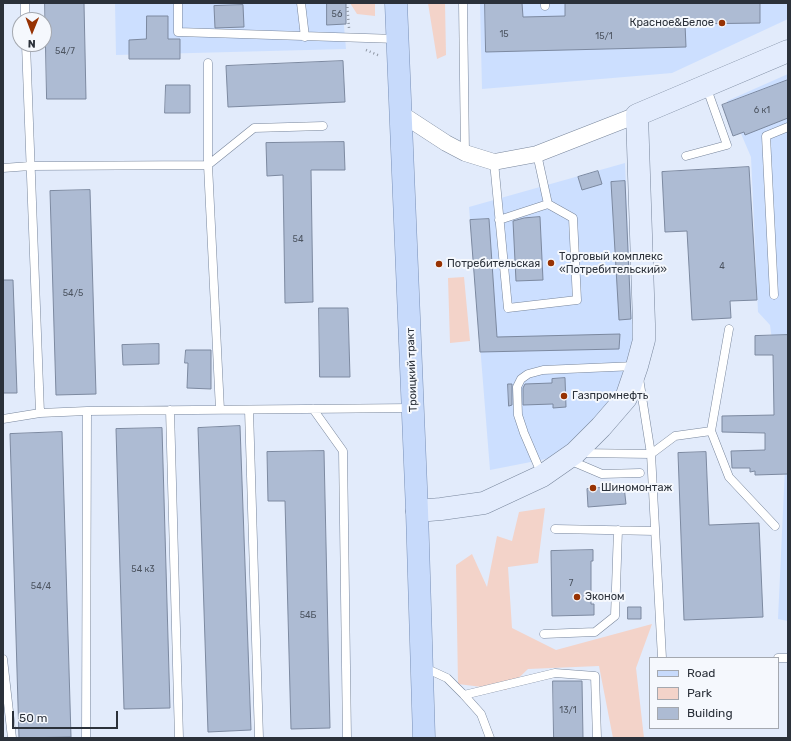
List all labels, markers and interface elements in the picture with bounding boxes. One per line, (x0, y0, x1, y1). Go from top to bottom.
house number: 56 (332, 9, 342, 19)
north arrow (12, 12, 52, 52)
place label: Красное&Белое (629, 16, 714, 30)
marker: Красное&Белое (717, 18, 727, 28)
house number: 15 (499, 29, 509, 39)
house number: 15/1 (595, 31, 613, 41)
text: N (28, 37, 36, 50)
house number: 54/7 (55, 46, 75, 56)
house number: 6 к1 (754, 105, 770, 115)
house number: 54 (293, 234, 303, 244)
place label: Торговый комплекс «Потребительский» (559, 250, 667, 276)
place label: Потребительская (447, 257, 540, 271)
marker: Торговый комплекс «Потребительский» (546, 258, 556, 268)
marker: Потребительская (434, 259, 444, 269)
house number: 4 (719, 261, 725, 271)
house number: 54/5 (63, 288, 83, 298)
street label: Троицкий тракт (404, 328, 420, 412)
place label: Газпромнефть (572, 389, 648, 403)
marker: Газпромнефть (559, 391, 569, 401)
place label: Шиномонтаж (601, 481, 672, 495)
marker: Шиномонтаж (588, 483, 598, 493)
house number: 54 к3 (131, 564, 155, 574)
house number: 7 (569, 578, 573, 588)
house number: 54/4 (31, 581, 51, 591)
place label: Эконом (585, 590, 625, 604)
marker: Эконом (572, 592, 582, 602)
house number: 54Б (300, 610, 316, 620)
legend (649, 657, 779, 729)
text: Road (687, 666, 715, 680)
text: Park (687, 686, 712, 700)
scale bar (14, 703, 120, 729)
house number: 13/1 (559, 705, 577, 715)
text: Building (687, 706, 733, 720)
text: 50 m (19, 711, 47, 725)

